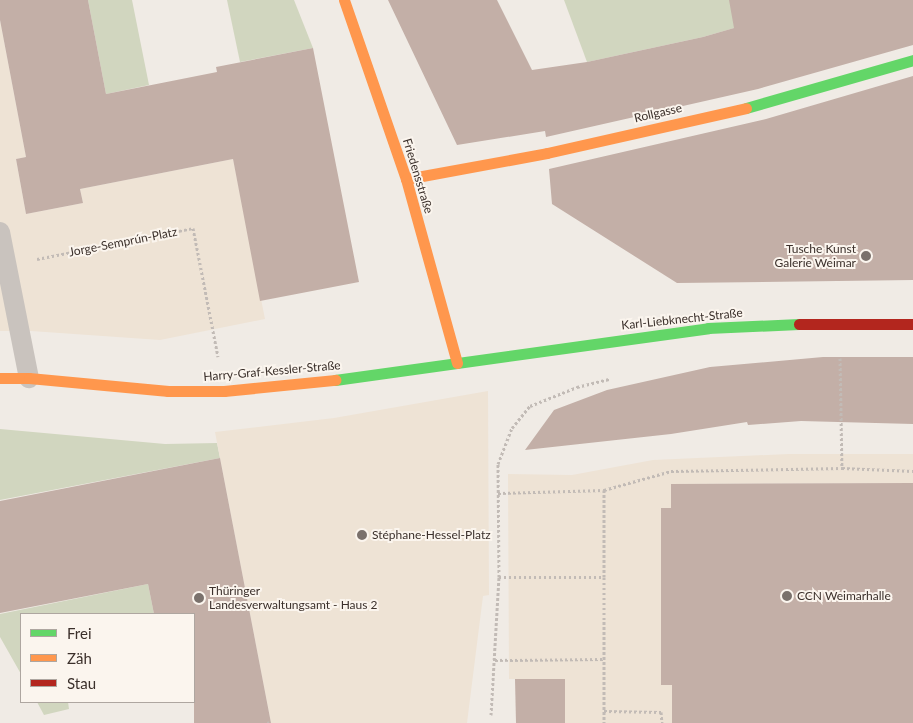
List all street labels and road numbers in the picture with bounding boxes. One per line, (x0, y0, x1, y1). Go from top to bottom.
street label: Rollgasse (633, 101, 683, 125)
street label: Friedensstraße (400, 137, 436, 215)
street label: Jorge-Semprún-Platz (68, 224, 178, 260)
street label: Karl-Liebknecht-Straße (621, 305, 743, 333)
street label: Harry-Graf-Kessler-Straße (203, 358, 341, 384)

